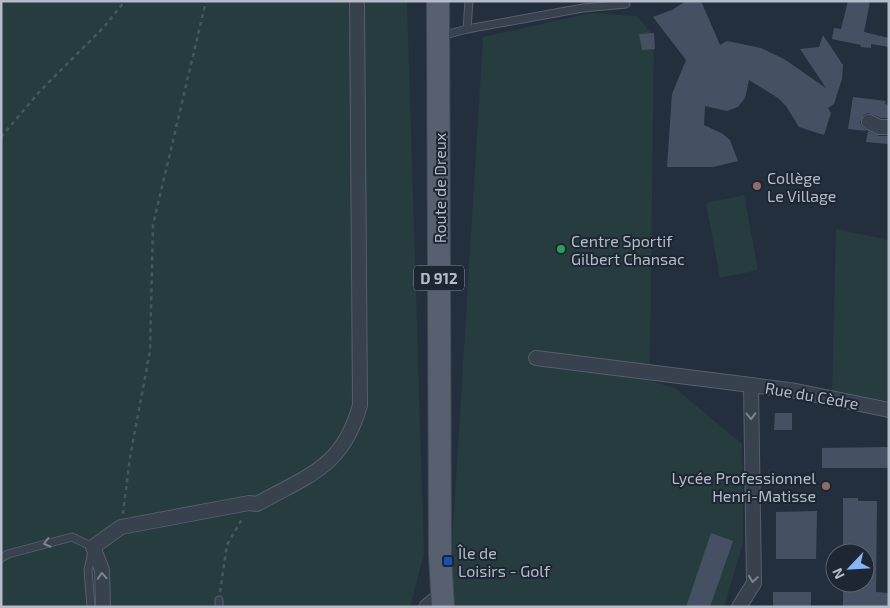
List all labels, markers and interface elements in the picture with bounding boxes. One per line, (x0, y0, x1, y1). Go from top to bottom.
street label: Route de Dreux (430, 132, 449, 243)
place label: Collège Le Village (767, 168, 836, 205)
marker: Collège Le Village (751, 180, 763, 192)
place label: Centre Sportif Gilbert Chansac (571, 231, 685, 268)
marker: Centre Sportif Gilbert Chansac (555, 243, 567, 255)
road number: D 912 (414, 266, 464, 290)
street label: Rue du Cèdre (764, 377, 860, 413)
one-way arrow (746, 413, 756, 421)
place label: Lycée Professionnel Henri-Matisse (672, 468, 816, 505)
marker: Lycée Professionnel Henri-Matisse (820, 480, 832, 492)
one-way arrow (44, 538, 52, 548)
place label: Île de Loisirs - Golf (457, 543, 551, 580)
north arrow (825, 543, 875, 593)
marker: Île de Loisirs - Golf (442, 555, 454, 567)
text: N (828, 566, 848, 582)
one-way arrow (96, 572, 107, 580)
one-way arrow (749, 574, 759, 583)

